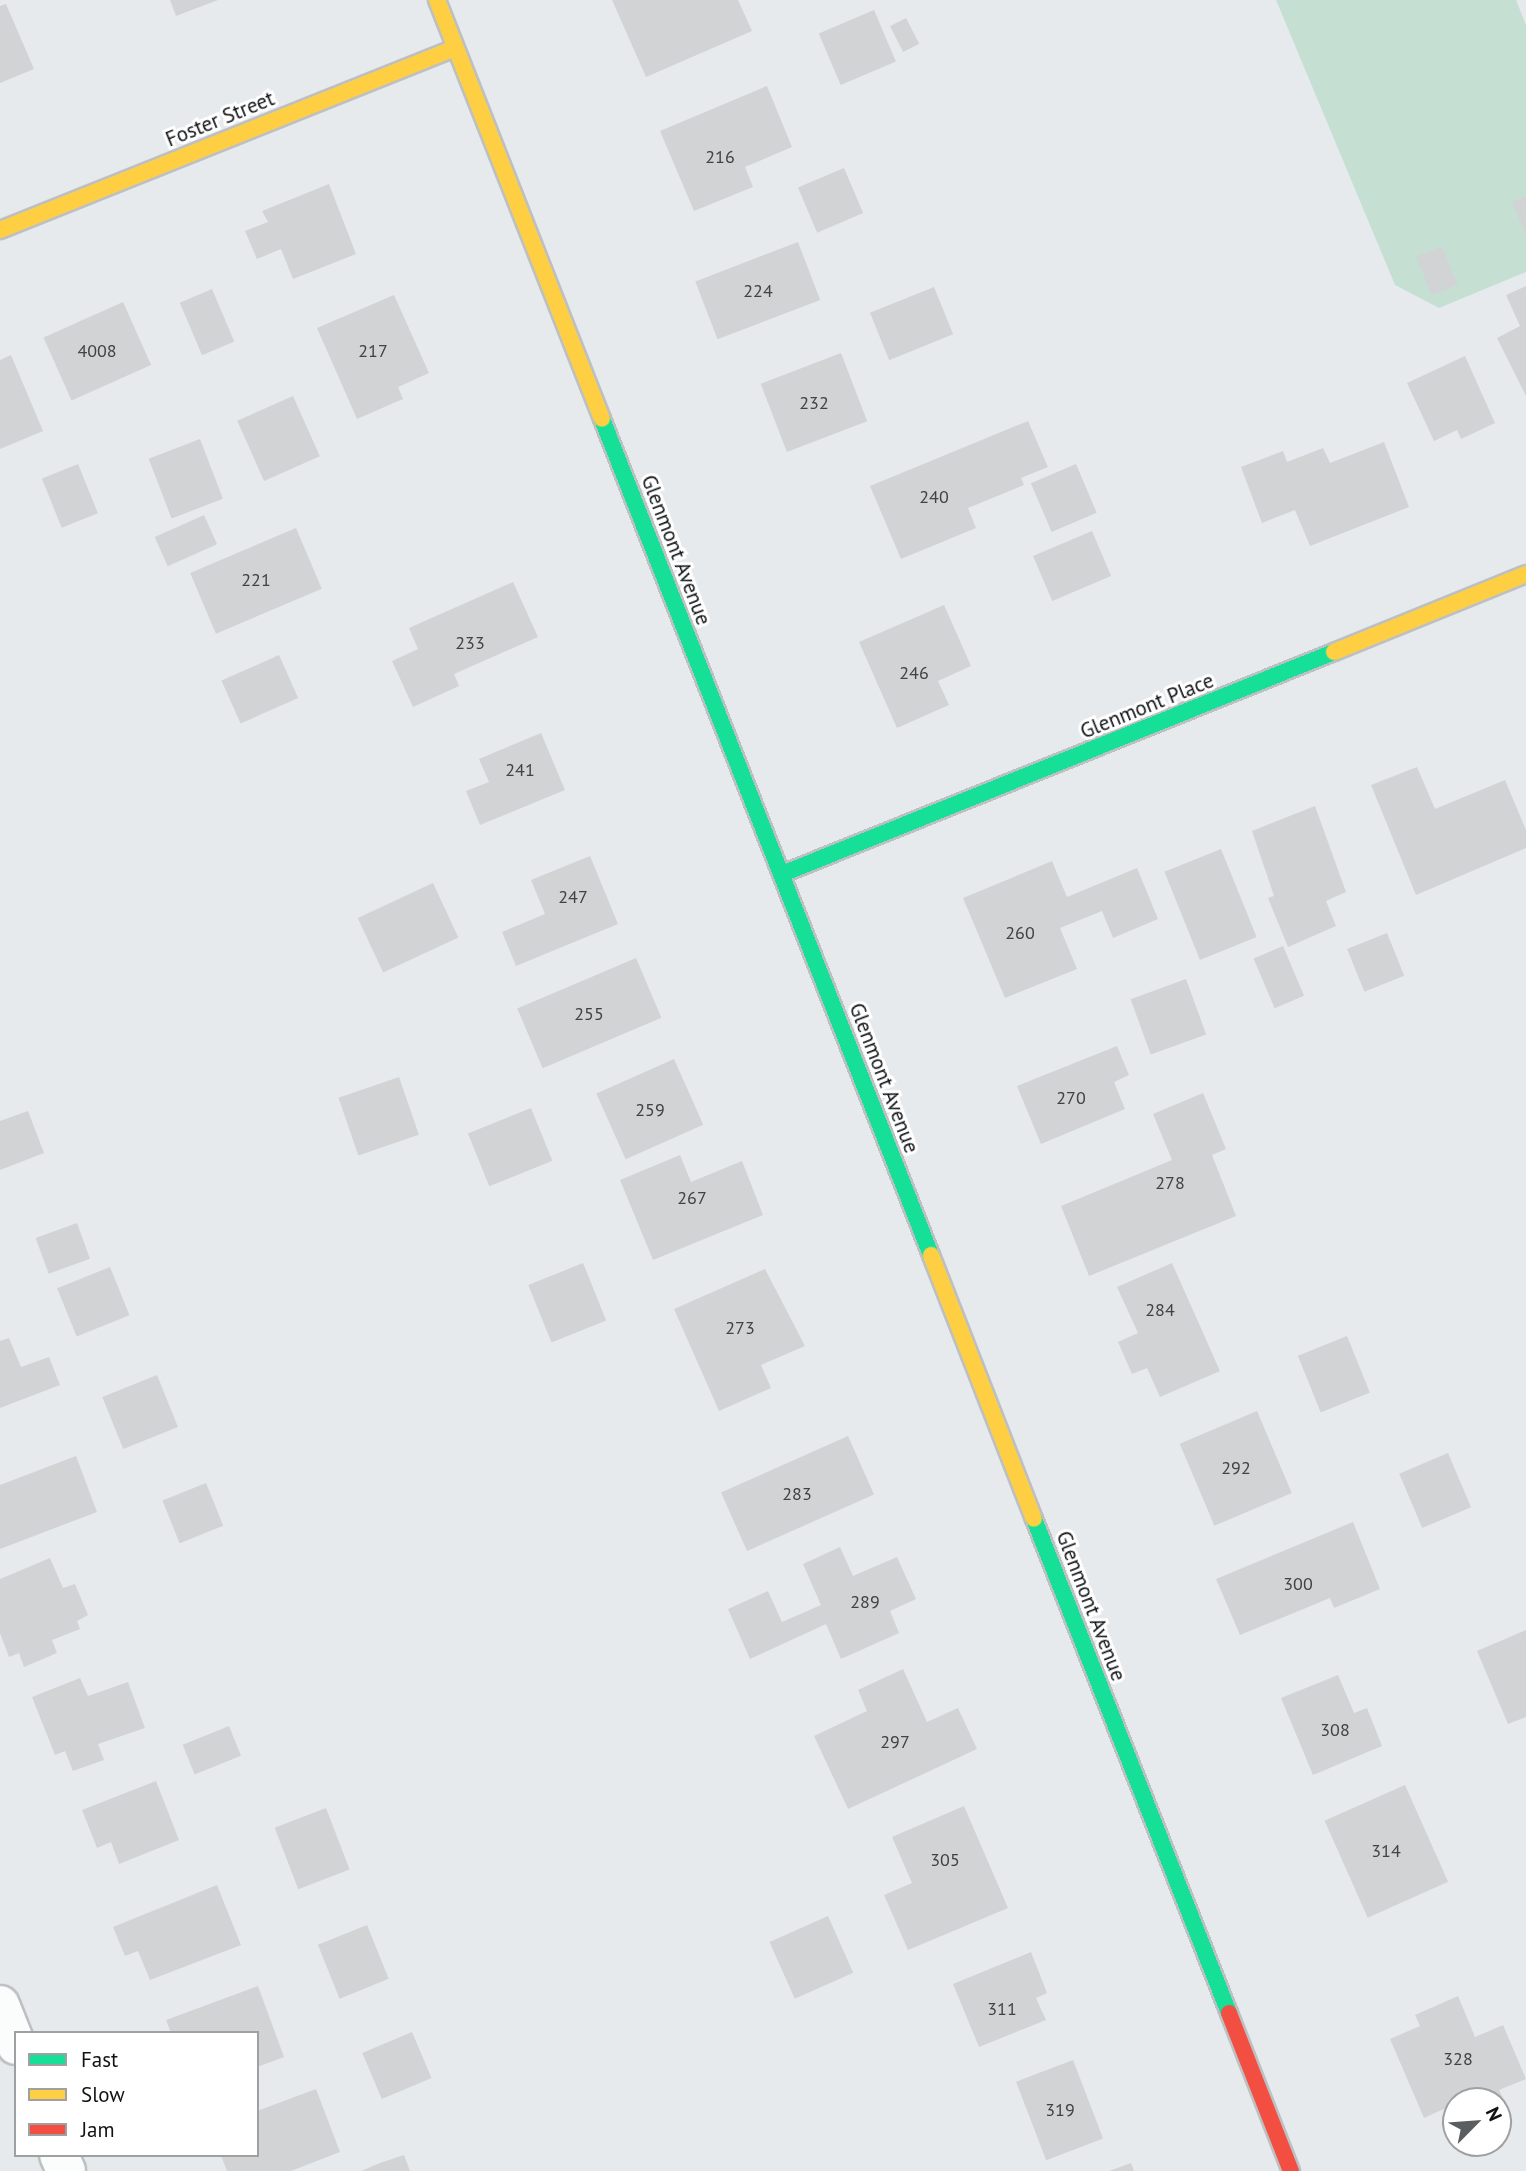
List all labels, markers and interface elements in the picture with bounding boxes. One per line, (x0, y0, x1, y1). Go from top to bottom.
street label: Foster Street (162, 86, 278, 152)
house number: 216 (705, 146, 735, 168)
house number: 224 (743, 280, 773, 302)
house number: 4008 (77, 340, 117, 362)
house number: 217 (358, 340, 388, 362)
house number: 232 (799, 392, 829, 414)
street label: Glenmont Avenue (636, 471, 716, 629)
house number: 240 (919, 486, 949, 508)
house number: 221 (241, 569, 271, 591)
house number: 233 (455, 632, 485, 654)
house number: 246 (899, 662, 929, 684)
street label: Glenmont Place (1077, 668, 1217, 744)
house number: 241 (505, 759, 535, 781)
house number: 247 (558, 886, 588, 908)
house number: 260 (1005, 922, 1035, 944)
street label: Glenmont Avenue (844, 999, 924, 1157)
house number: 255 (574, 1003, 604, 1025)
house number: 270 (1056, 1087, 1086, 1109)
house number: 259 (635, 1099, 665, 1121)
house number: 278 (1155, 1172, 1185, 1194)
house number: 267 (677, 1187, 707, 1209)
house number: 284 (1145, 1299, 1175, 1321)
house number: 273 (725, 1317, 755, 1339)
house number: 292 (1221, 1457, 1251, 1479)
house number: 283 (782, 1483, 812, 1505)
street label: Glenmont Avenue (1051, 1527, 1131, 1685)
house number: 300 (1283, 1573, 1313, 1595)
house number: 289 (850, 1591, 880, 1613)
house number: 308 (1320, 1719, 1350, 1741)
house number: 297 (880, 1731, 910, 1753)
house number: 314 (1371, 1840, 1401, 1862)
house number: 305 (930, 1849, 960, 1871)
house number: 311 (987, 1998, 1017, 2020)
legend (14, 2031, 259, 2157)
text: Fast (81, 2046, 118, 2073)
house number: 328 (1443, 2048, 1473, 2070)
text: Slow (81, 2081, 125, 2108)
north arrow (1442, 2087, 1512, 2157)
house number: 319 (1045, 2099, 1075, 2121)
text: N (1481, 2103, 1508, 2125)
text: Jam (81, 2116, 115, 2143)

